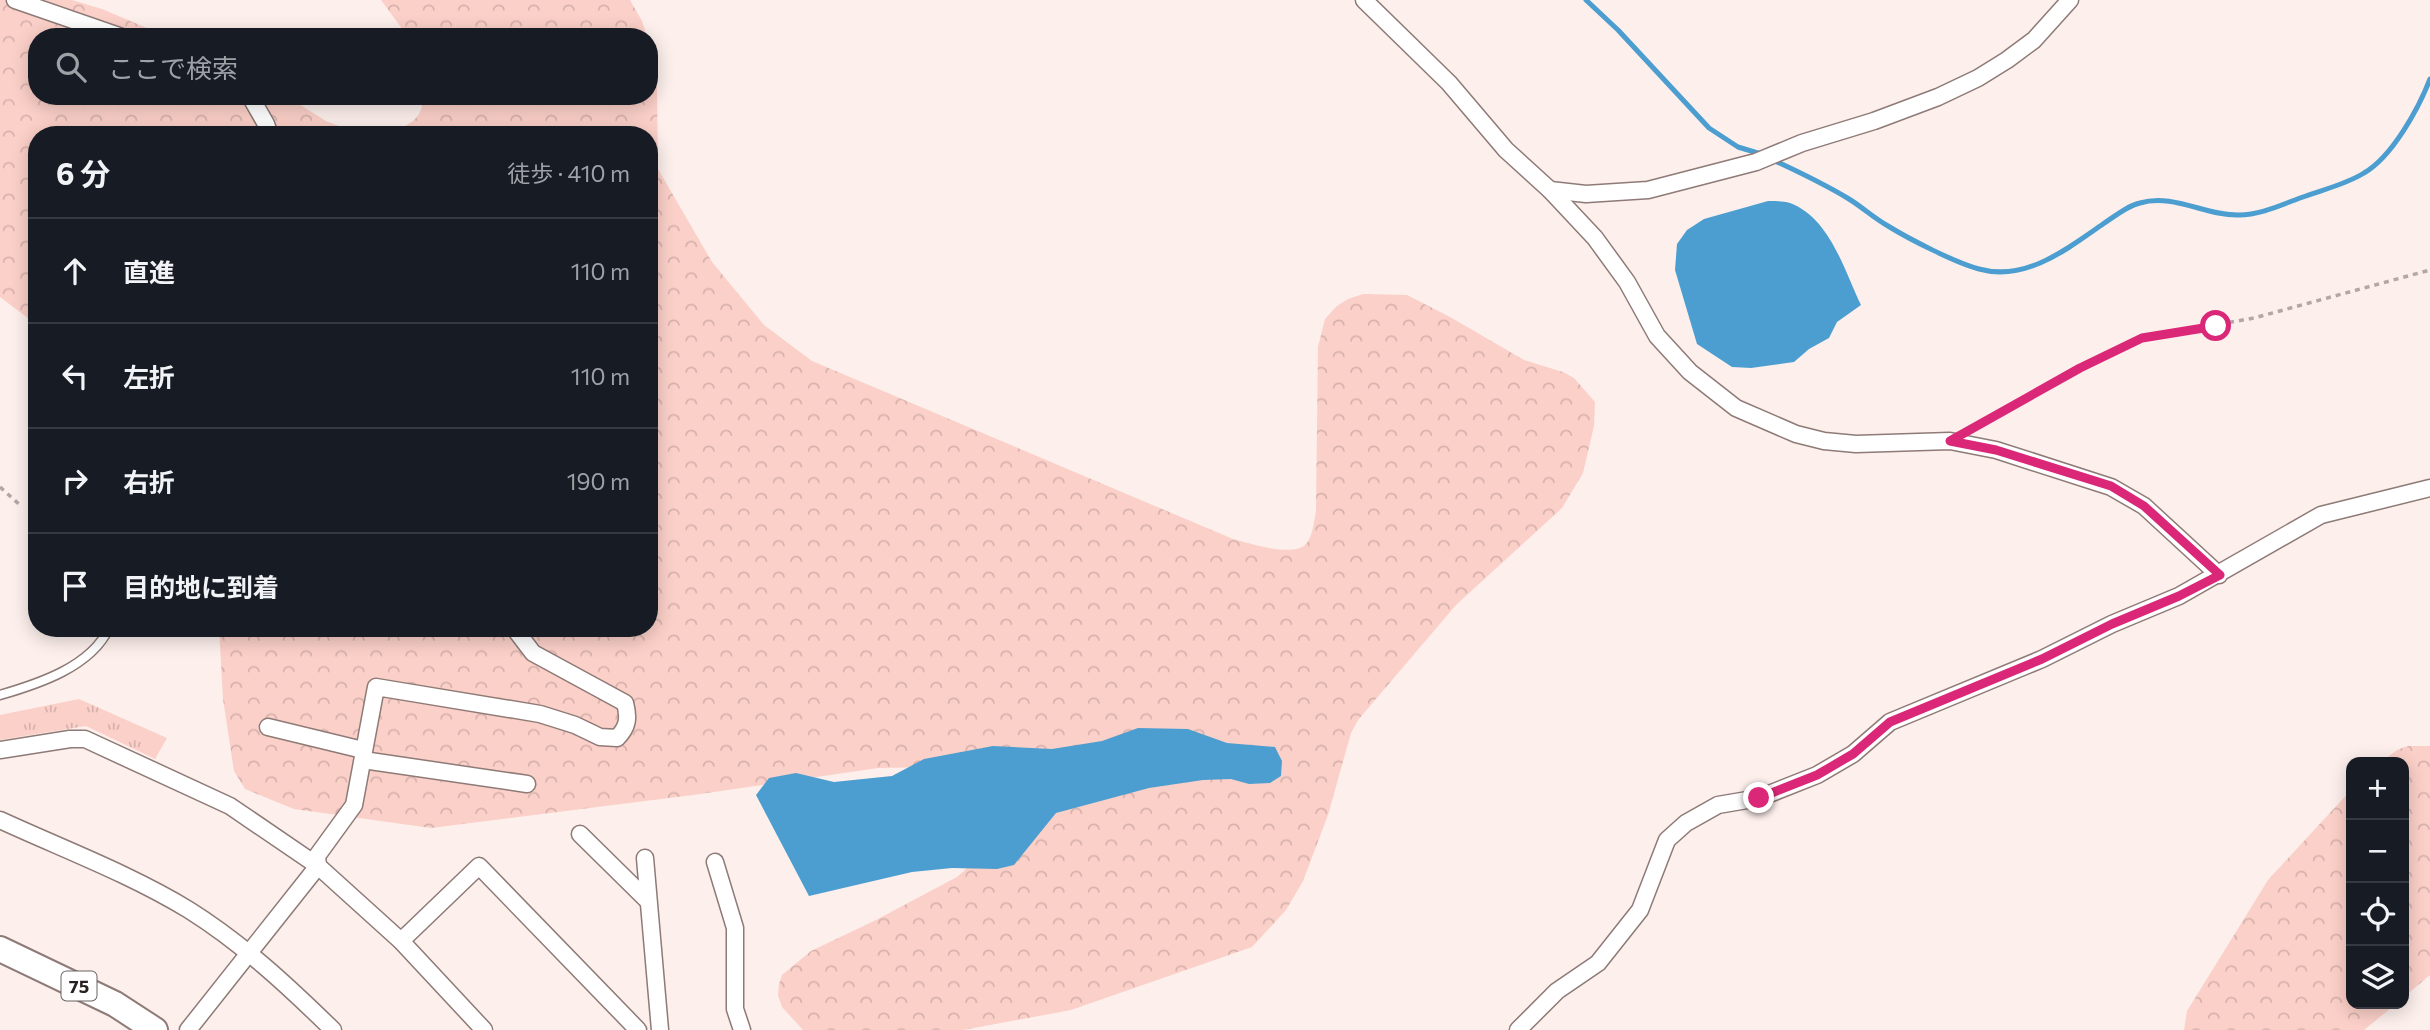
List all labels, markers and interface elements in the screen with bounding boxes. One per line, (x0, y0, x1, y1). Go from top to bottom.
search box (28, 28, 658, 105)
icon: search (52, 48, 90, 86)
text: ここで検索 (108, 52, 238, 83)
text: 6 分 (56, 154, 110, 191)
text: 徒歩 · 410 m (507, 159, 630, 187)
icon: ahead (56, 252, 94, 290)
text: 直進 (123, 256, 175, 287)
text: 110 m (571, 257, 630, 285)
route start (2200, 310, 2231, 341)
icon: left (56, 357, 94, 395)
text: 左折 (123, 361, 175, 392)
text: 110 m (571, 362, 630, 390)
icon: right (56, 462, 94, 500)
text: 右折 (123, 466, 175, 497)
text: 190 m (567, 467, 630, 495)
icon: arrive (56, 567, 94, 605)
text: 目的地に到着 (123, 571, 279, 602)
map controls (2346, 757, 2409, 1009)
button: + (2346, 757, 2409, 820)
route end (1743, 782, 1774, 813)
button: − (2346, 820, 2409, 883)
button: locate (2346, 883, 2409, 946)
button: layers (2346, 946, 2409, 1009)
road number: 75 (62, 972, 96, 1001)

